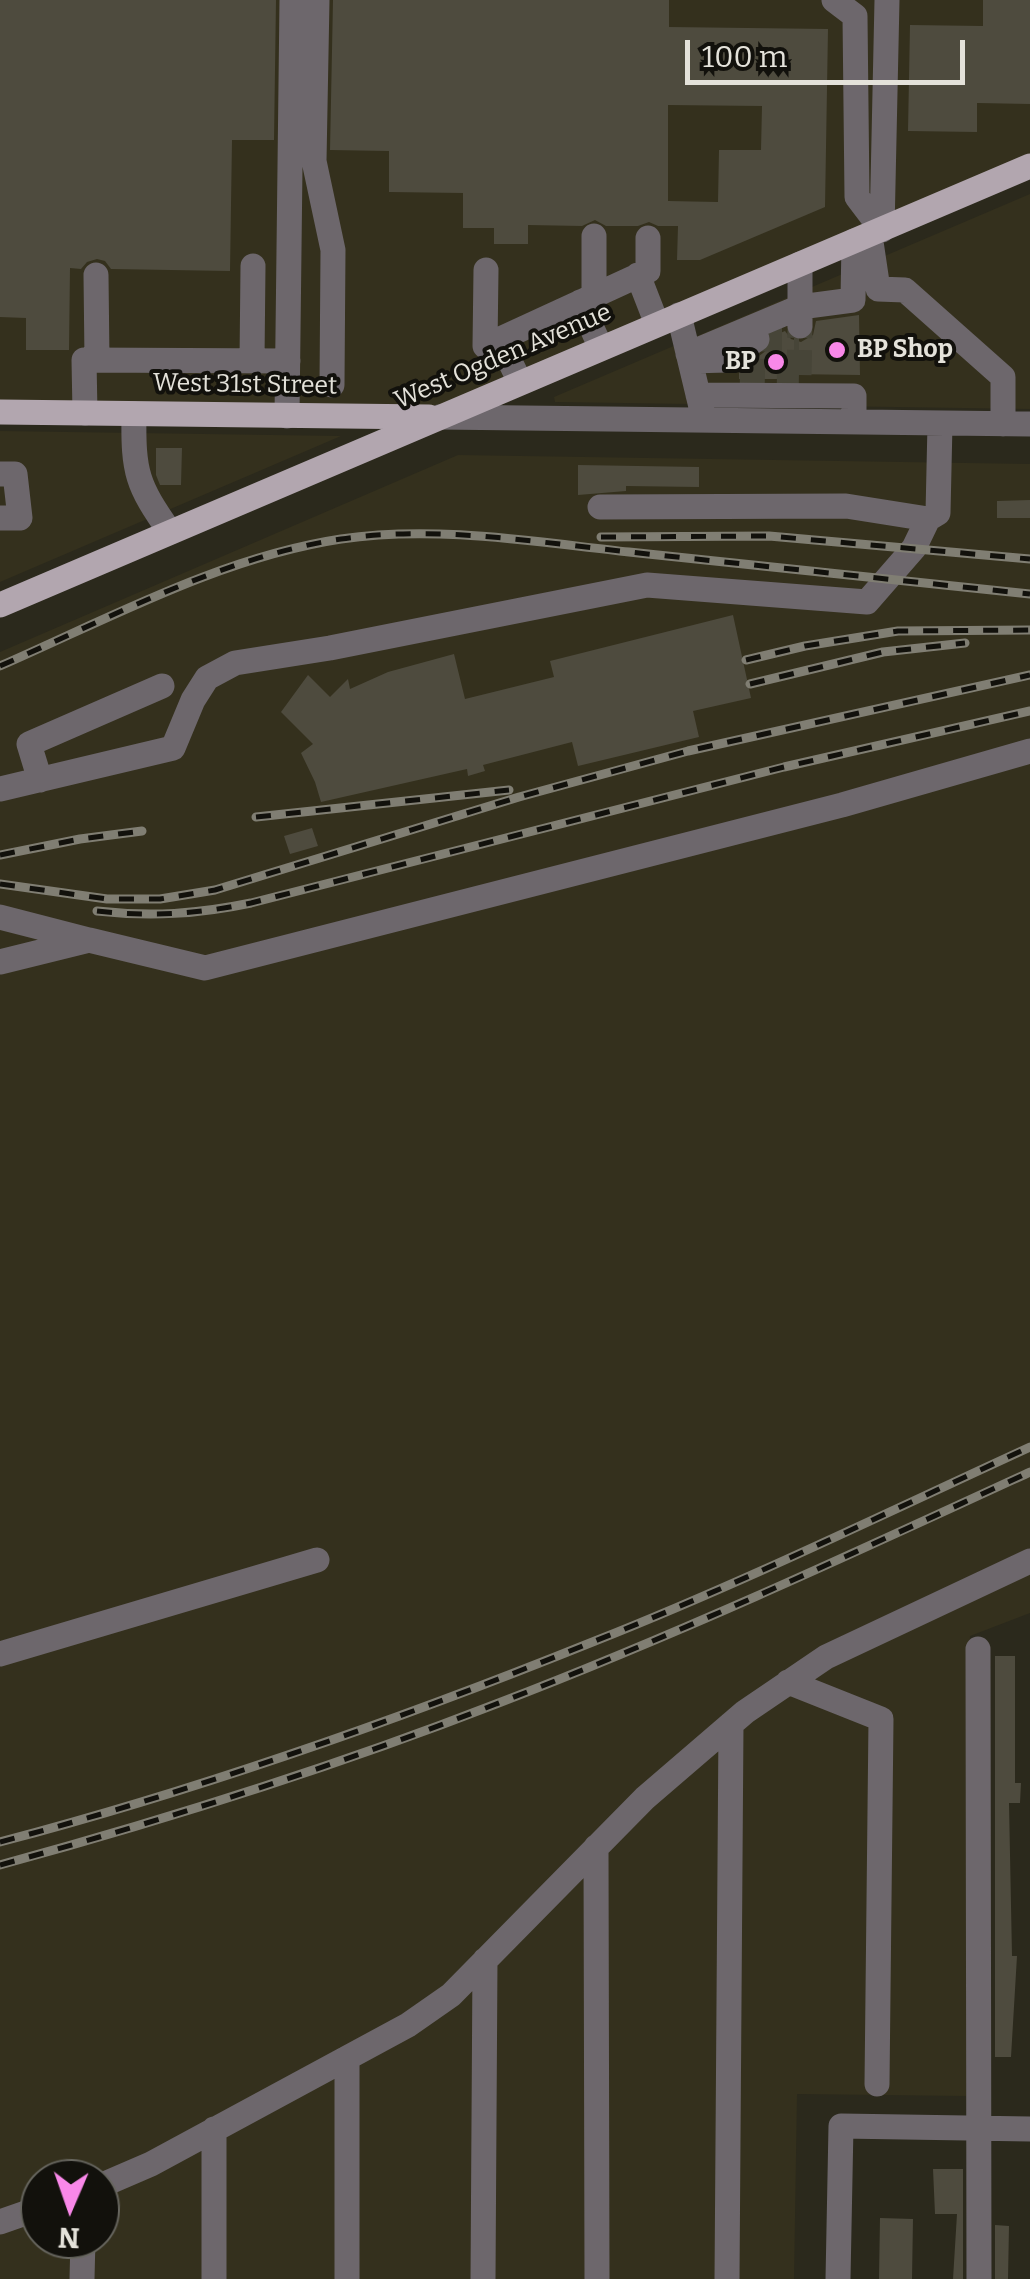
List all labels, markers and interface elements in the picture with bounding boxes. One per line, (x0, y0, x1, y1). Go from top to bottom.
scale bar (690, 20, 970, 82)
text: 100 m (702, 39, 787, 75)
street label: West Ogden Avenue (390, 298, 616, 416)
place label: BP Shop (857, 335, 953, 365)
marker: BP Shop (826, 339, 848, 361)
place label: BP (725, 347, 756, 377)
marker: BP (765, 351, 787, 373)
street label: West 31st Street (153, 368, 337, 402)
north arrow (20, 2159, 120, 2259)
text: N (58, 2221, 80, 2254)

